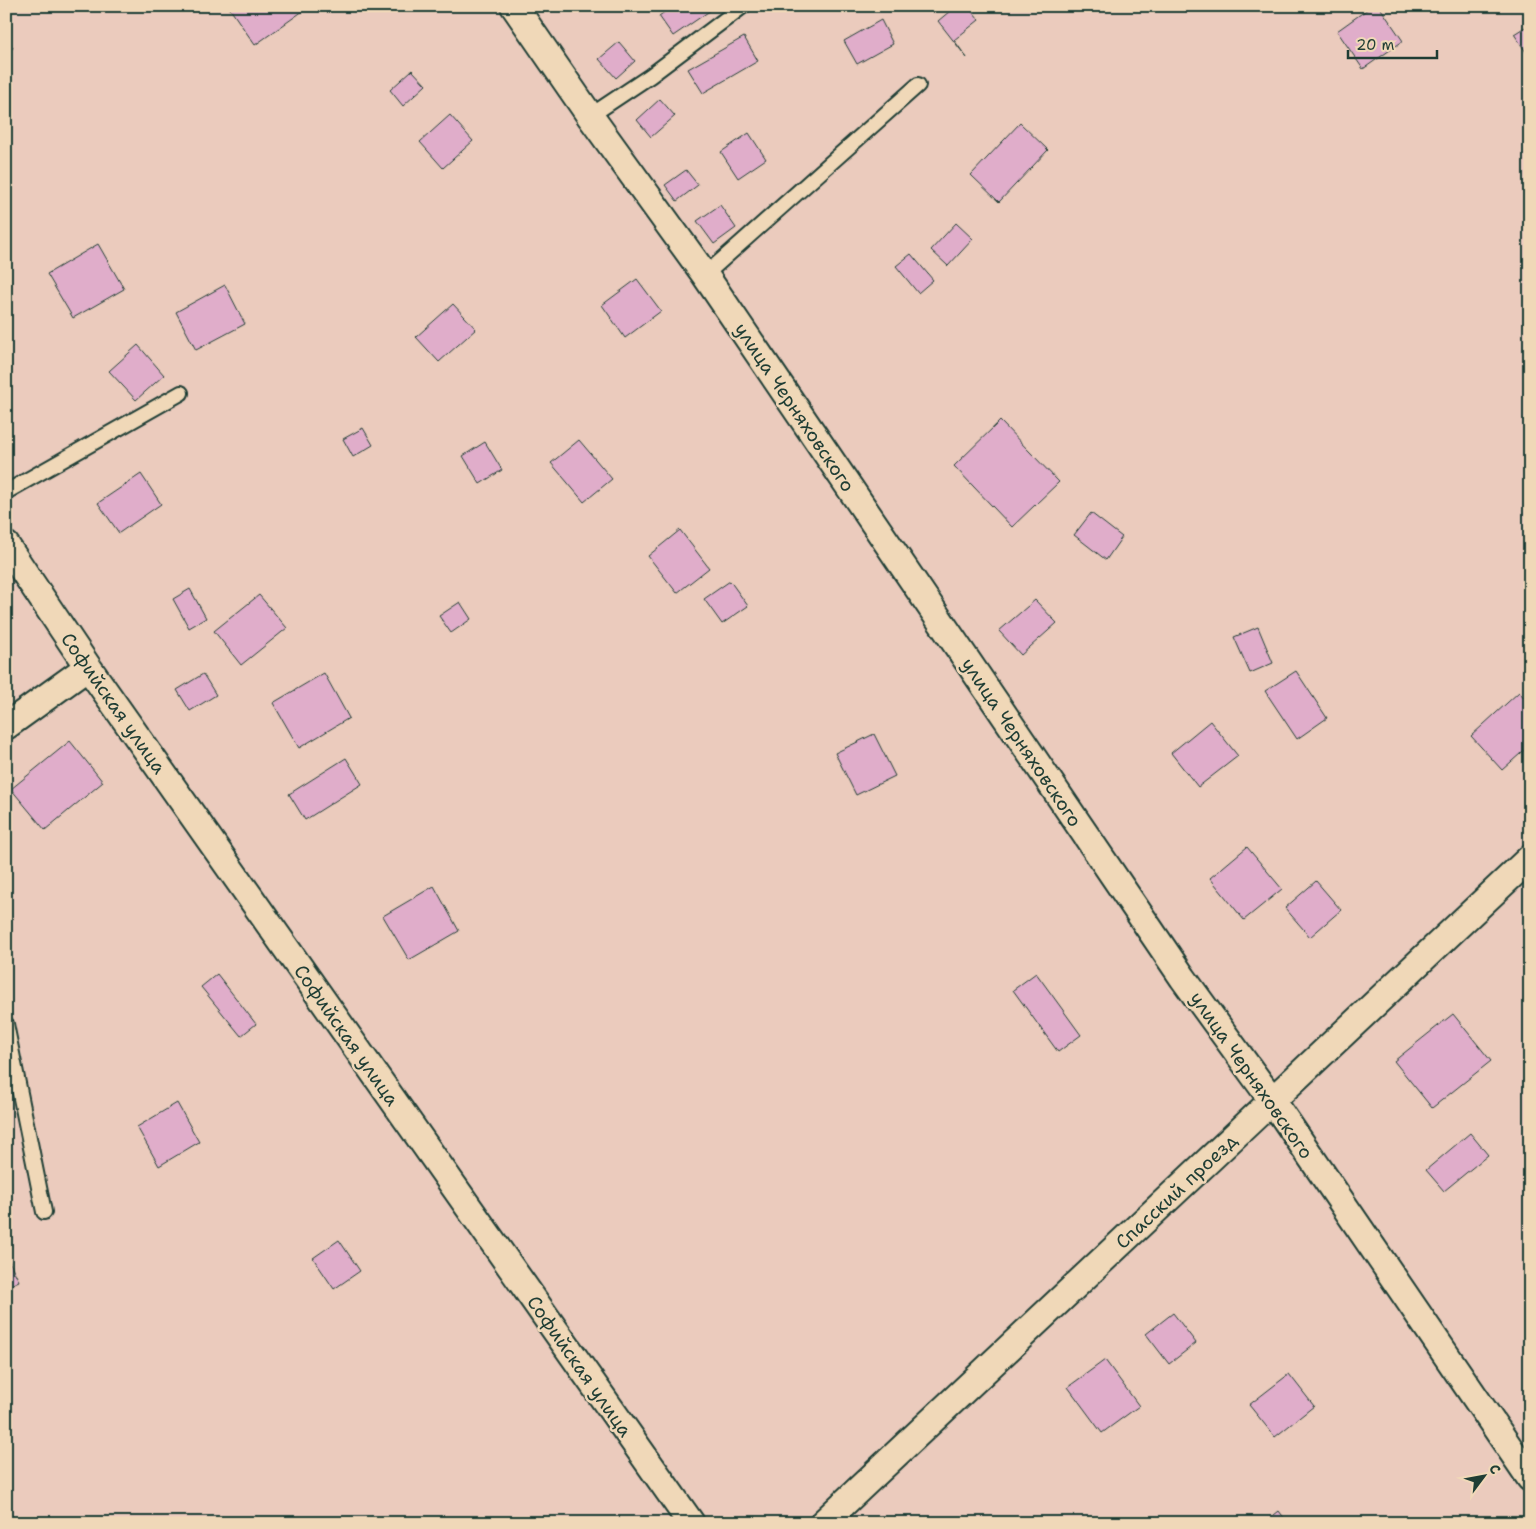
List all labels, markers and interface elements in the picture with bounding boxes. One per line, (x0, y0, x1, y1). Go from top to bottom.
scale bar (1348, 28, 1437, 60)
text: 20 m (1356, 35, 1395, 55)
street label: улица Черняховского (729, 318, 861, 497)
street label: Софийская улица (55, 628, 172, 779)
street label: улица Черняховского (956, 653, 1088, 832)
street label: Софийская улица (288, 960, 405, 1111)
street label: улица Черняховского (1184, 987, 1319, 1164)
street label: Спасский проезд (1110, 1128, 1243, 1254)
street label: Софийская улица (521, 1291, 638, 1442)
north arrow (1458, 1452, 1508, 1502)
text: С (1485, 1461, 1505, 1478)

